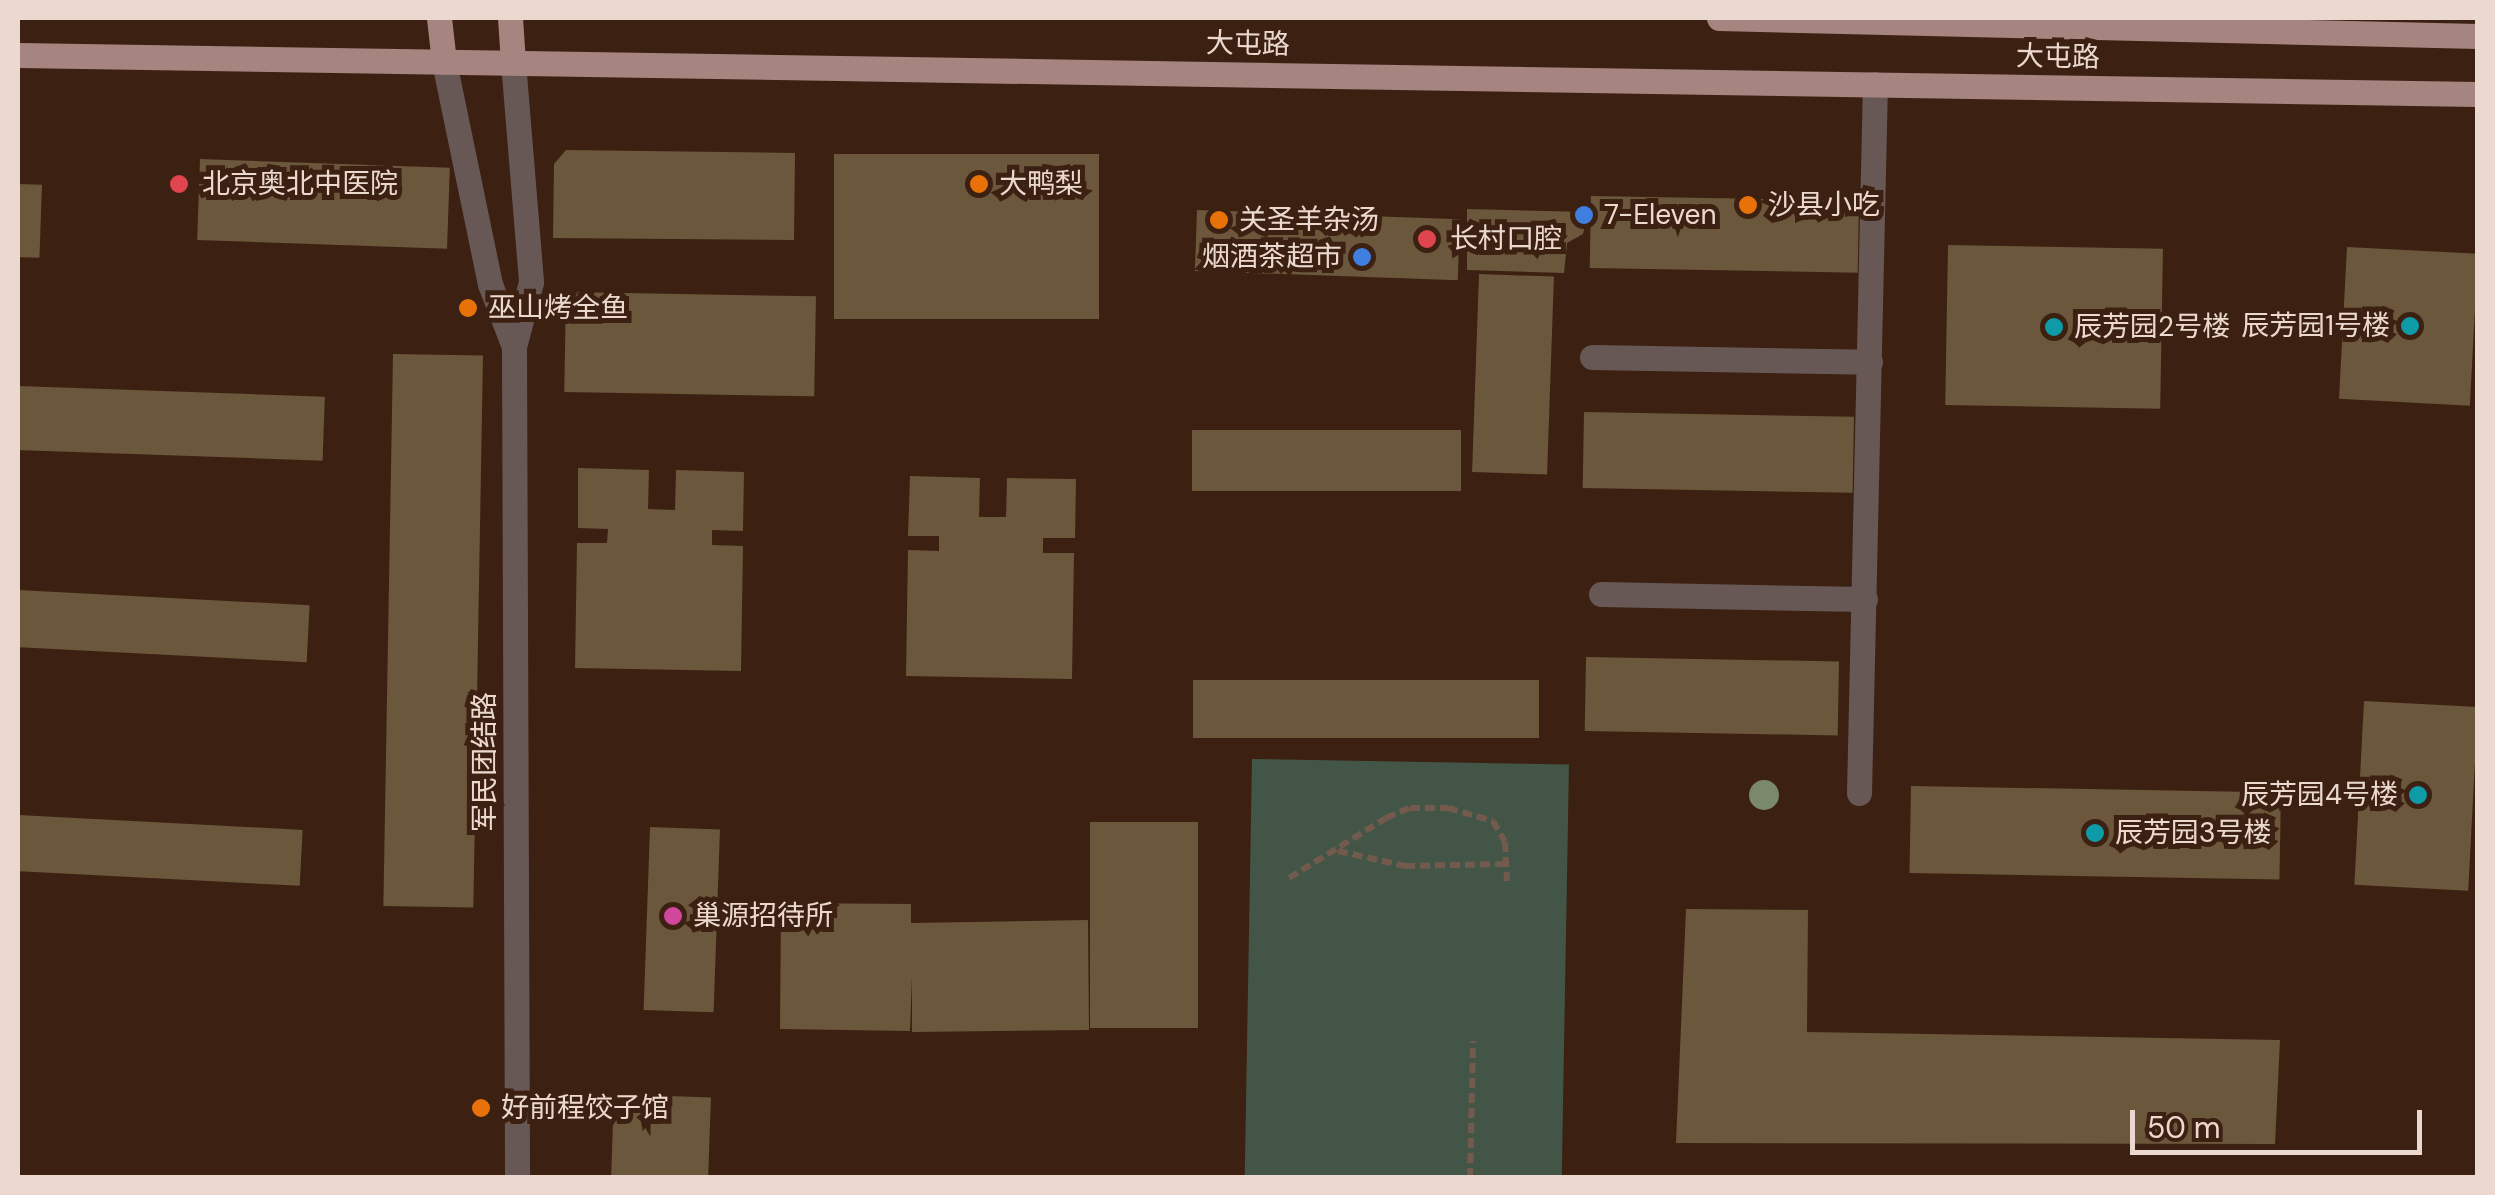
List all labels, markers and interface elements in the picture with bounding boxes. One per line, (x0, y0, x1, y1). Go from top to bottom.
street label: 大屯路 (1206, 26, 1290, 62)
street label: 大屯路 (2016, 39, 2100, 75)
place label: 北京奥北中医院 (202, 167, 398, 201)
place label: 大鸭梨 (999, 167, 1083, 201)
marker: 北京奥北中医院 (166, 171, 192, 197)
marker: 大鸭梨 (968, 173, 990, 195)
place label: 沙县小吃 (1768, 188, 1880, 222)
marker: 沙县小吃 (1737, 194, 1759, 216)
place label: 7-Eleven (1604, 198, 1717, 232)
place label: 关圣羊杂汤 (1239, 203, 1379, 237)
marker: 7-Eleven (1573, 204, 1595, 226)
marker: 关圣羊杂汤 (1208, 209, 1230, 231)
place label: 长村口腔 (1450, 222, 1562, 256)
marker: 长村口腔 (1414, 226, 1440, 252)
place label: 烟酒茶超市 (1202, 240, 1342, 274)
marker: 烟酒茶超市 (1351, 246, 1373, 268)
place label: 巫山烤全鱼 (488, 291, 628, 325)
marker: 巫山烤全鱼 (457, 297, 479, 319)
place label: 辰芳园1号楼 (2241, 309, 2390, 343)
place label: 辰芳园2号楼 (2074, 310, 2230, 344)
marker: 辰芳园1号楼 (2399, 315, 2421, 337)
marker: 辰芳园2号楼 (2043, 316, 2065, 338)
street label: 军民团结路 (468, 692, 502, 832)
place label: 辰芳园4号楼 (2241, 778, 2398, 812)
marker: 辰芳园4号楼 (2407, 784, 2429, 806)
place label: 辰芳园3号楼 (2115, 816, 2272, 850)
marker: 辰芳园3号楼 (2084, 822, 2106, 844)
place label: 巢源招待所 (693, 899, 833, 933)
marker: 巢源招待所 (662, 905, 684, 927)
scale bar (2135, 1090, 2428, 1152)
place label: 好前程饺子馆 (501, 1091, 669, 1125)
marker: 好前程饺子馆 (470, 1097, 492, 1119)
text: 50 m (2147, 1108, 2221, 1147)

